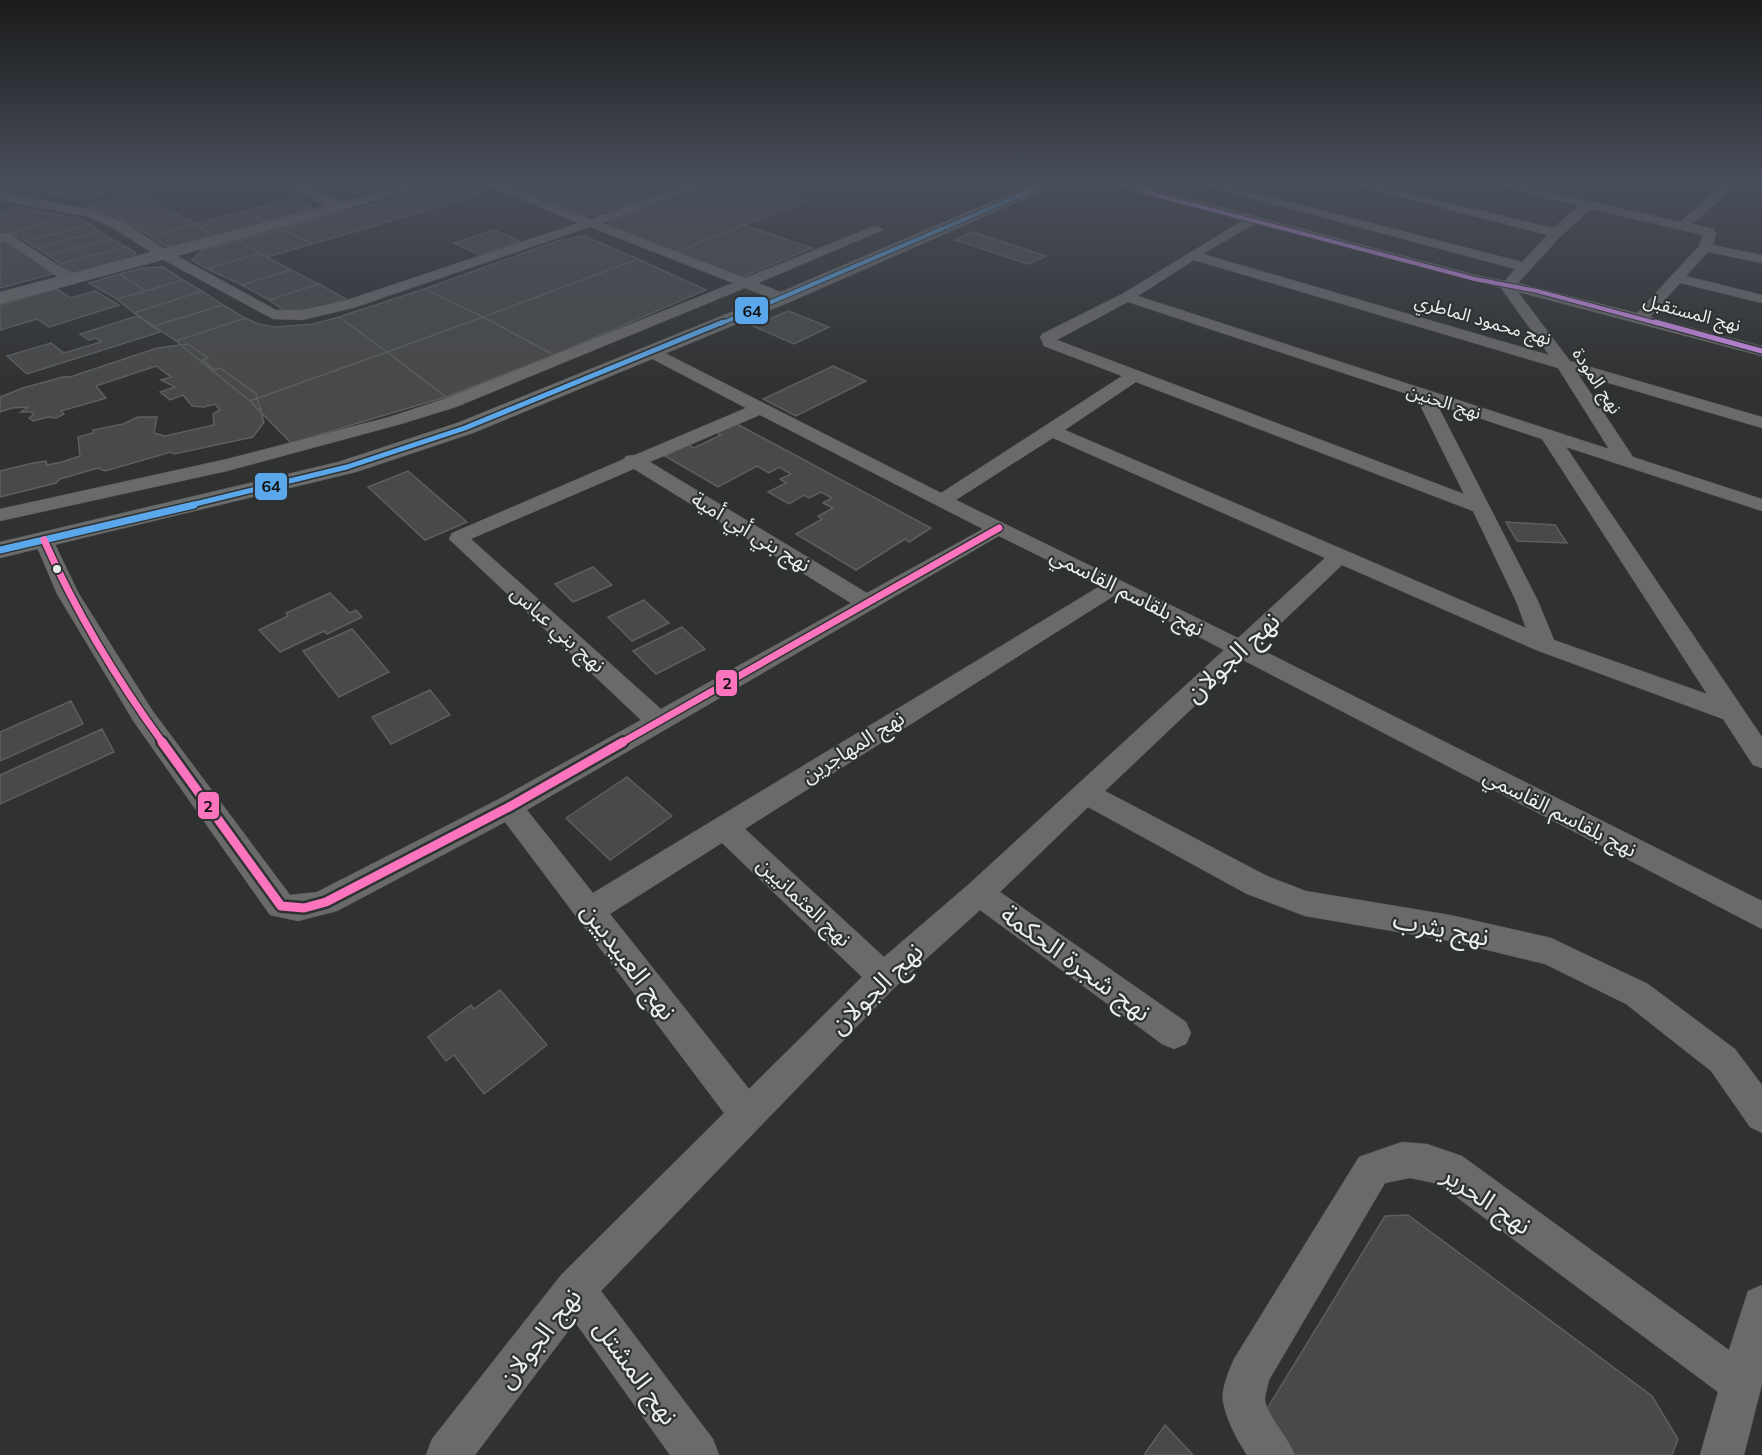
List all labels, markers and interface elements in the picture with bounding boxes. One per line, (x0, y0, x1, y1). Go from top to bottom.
street label: نهج المستقبل (1640, 288, 1743, 338)
street label: نهج محمود الماطري (1412, 289, 1554, 352)
line badge: 64 (734, 296, 769, 325)
text: 64 (742, 301, 762, 321)
street label: نهج المودة (1566, 343, 1627, 419)
street label: نهج الحنين (1403, 379, 1484, 426)
line badge: 64 (254, 472, 288, 501)
text: 64 (261, 476, 281, 496)
street label: نهج بني أبي أمية (685, 485, 816, 580)
street label: نهج بلقاسم القاسمي (1045, 541, 1208, 644)
unlabelled marker (51, 563, 63, 575)
street label: نهج بني عباس (503, 579, 611, 680)
street label: نهج الجولان (1177, 604, 1289, 712)
line badge: 2 (715, 669, 738, 697)
text: 2 (722, 673, 732, 693)
street label: نهج المهاجرين (796, 704, 910, 791)
street label: نهج بلقاسم القاسمي (1478, 762, 1641, 865)
line badge: 2 (197, 791, 220, 820)
text: 2 (203, 796, 213, 816)
street label: نهج العثمانيين (750, 851, 857, 954)
street label: نهج العبيديين (571, 895, 684, 1029)
street label: نهج شجرة الحكمة (992, 897, 1158, 1031)
street label: نهج يثرب (1389, 902, 1492, 957)
street label: نهج الجولان (822, 935, 933, 1044)
street label: نهج الحرير (1433, 1157, 1538, 1245)
street label: نهج الجولان (489, 1281, 591, 1397)
street label: نهج المشتل (584, 1312, 686, 1433)

